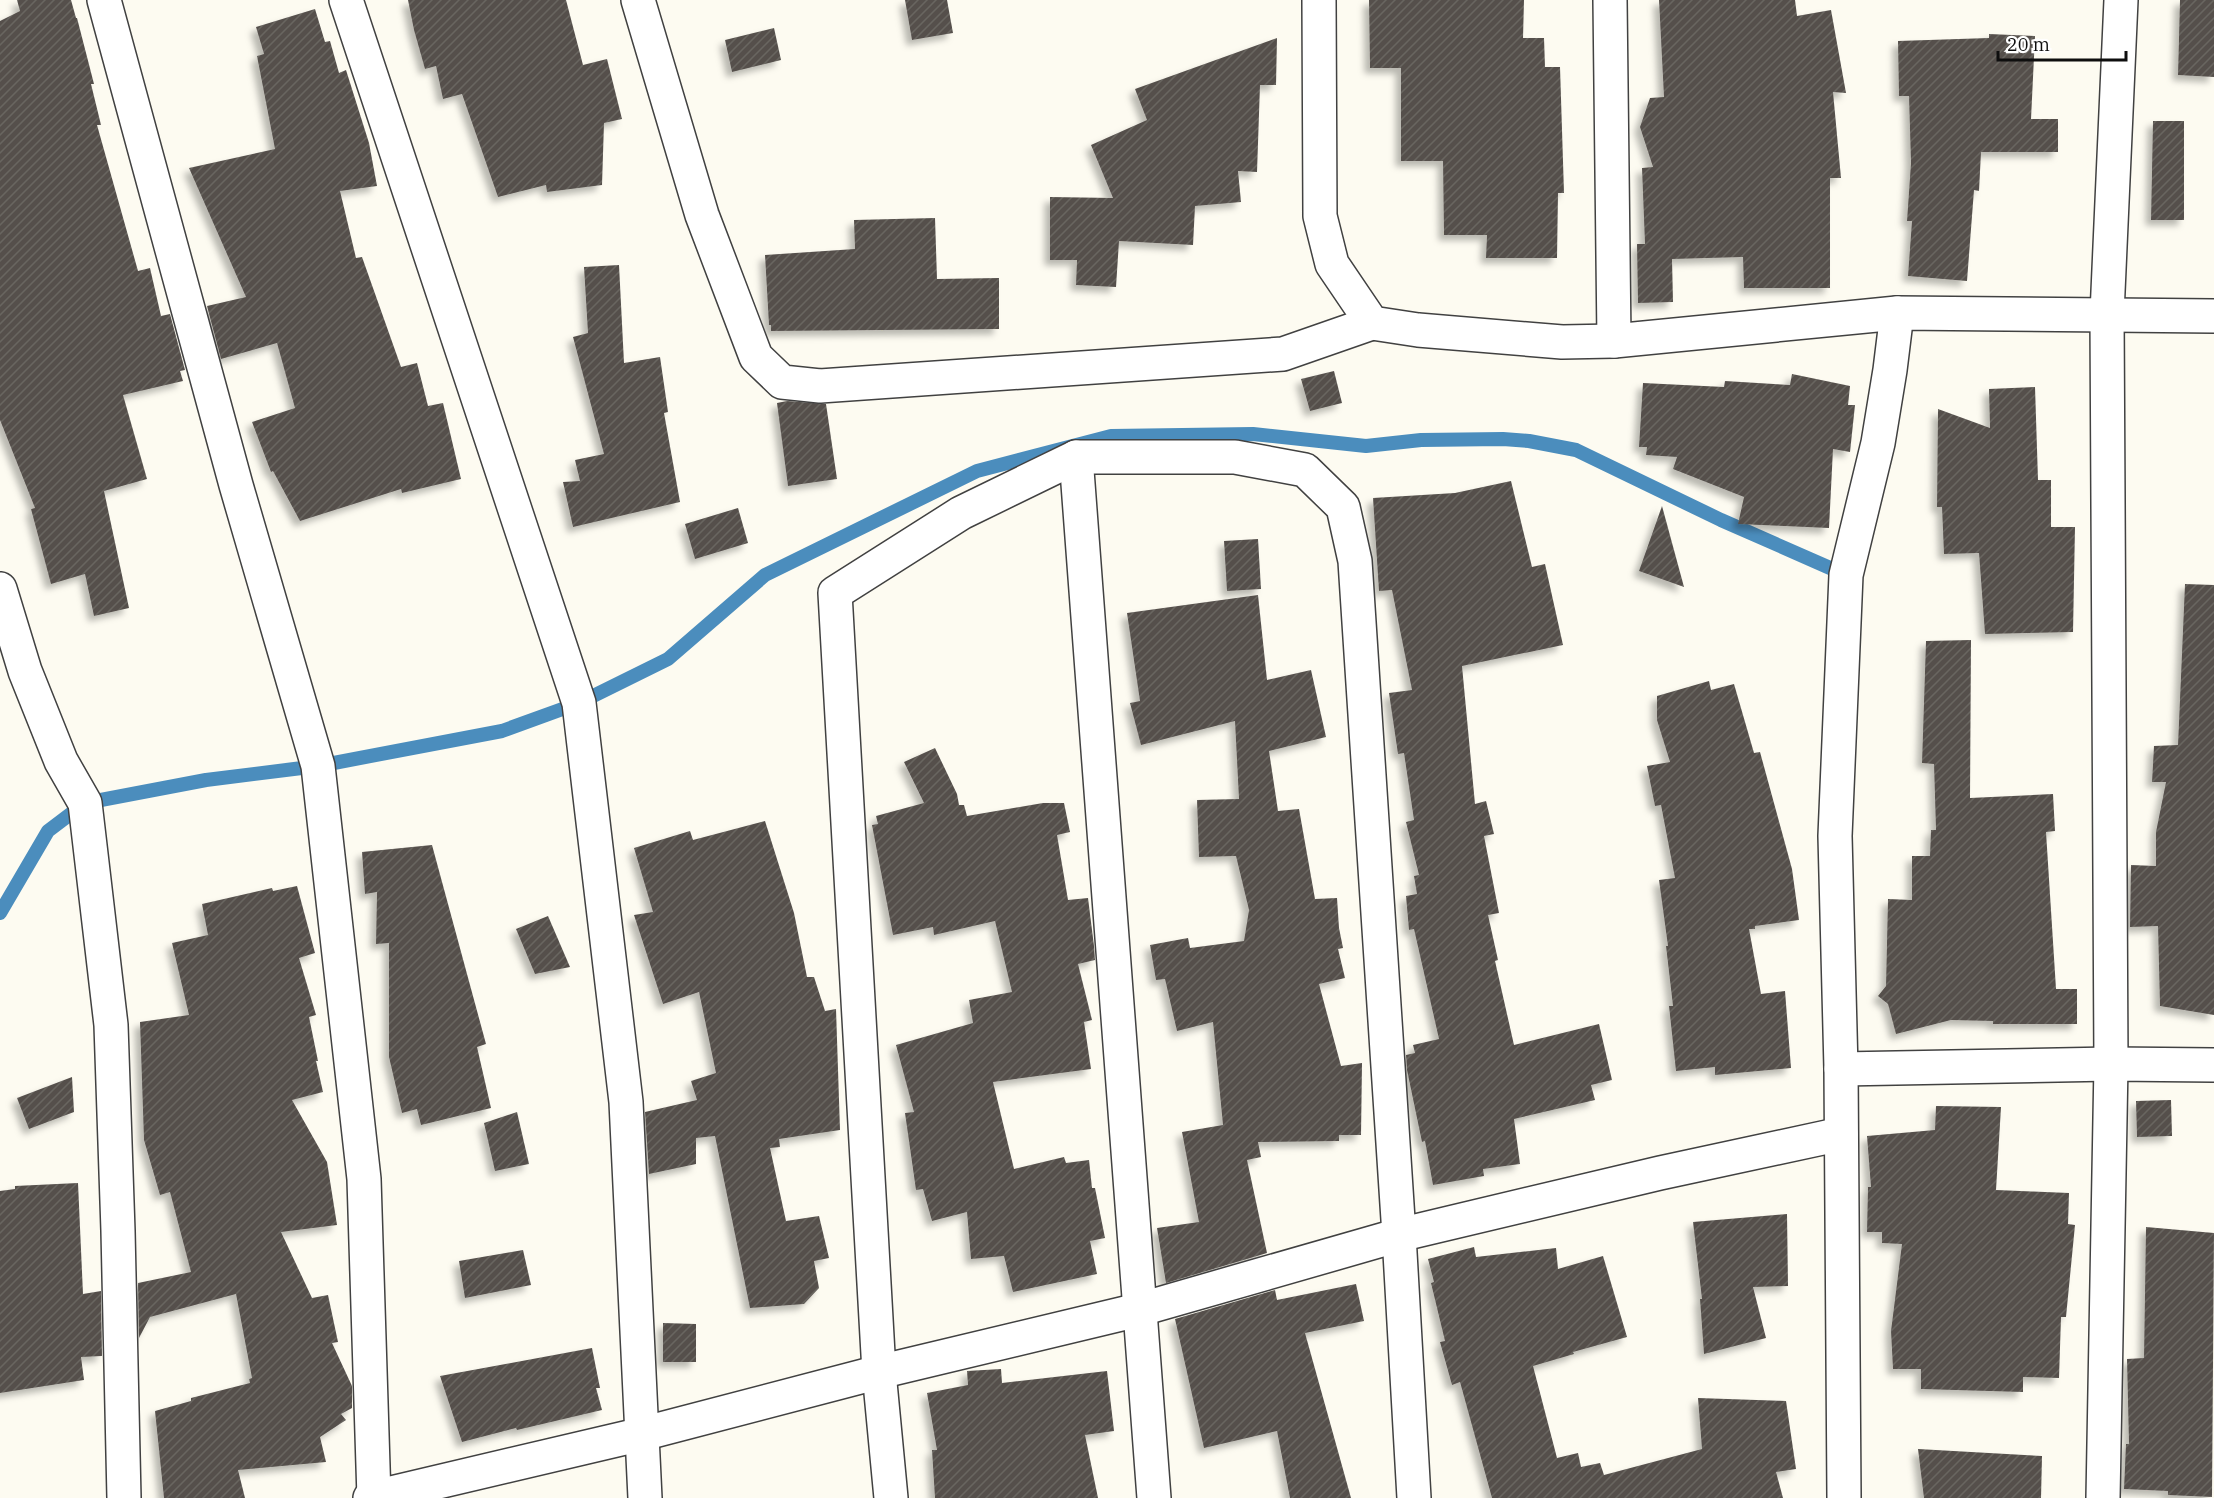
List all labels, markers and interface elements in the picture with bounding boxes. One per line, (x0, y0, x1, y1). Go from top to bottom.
scale bar (1998, 24, 2126, 62)
text: 20 m (2007, 33, 2050, 56)

